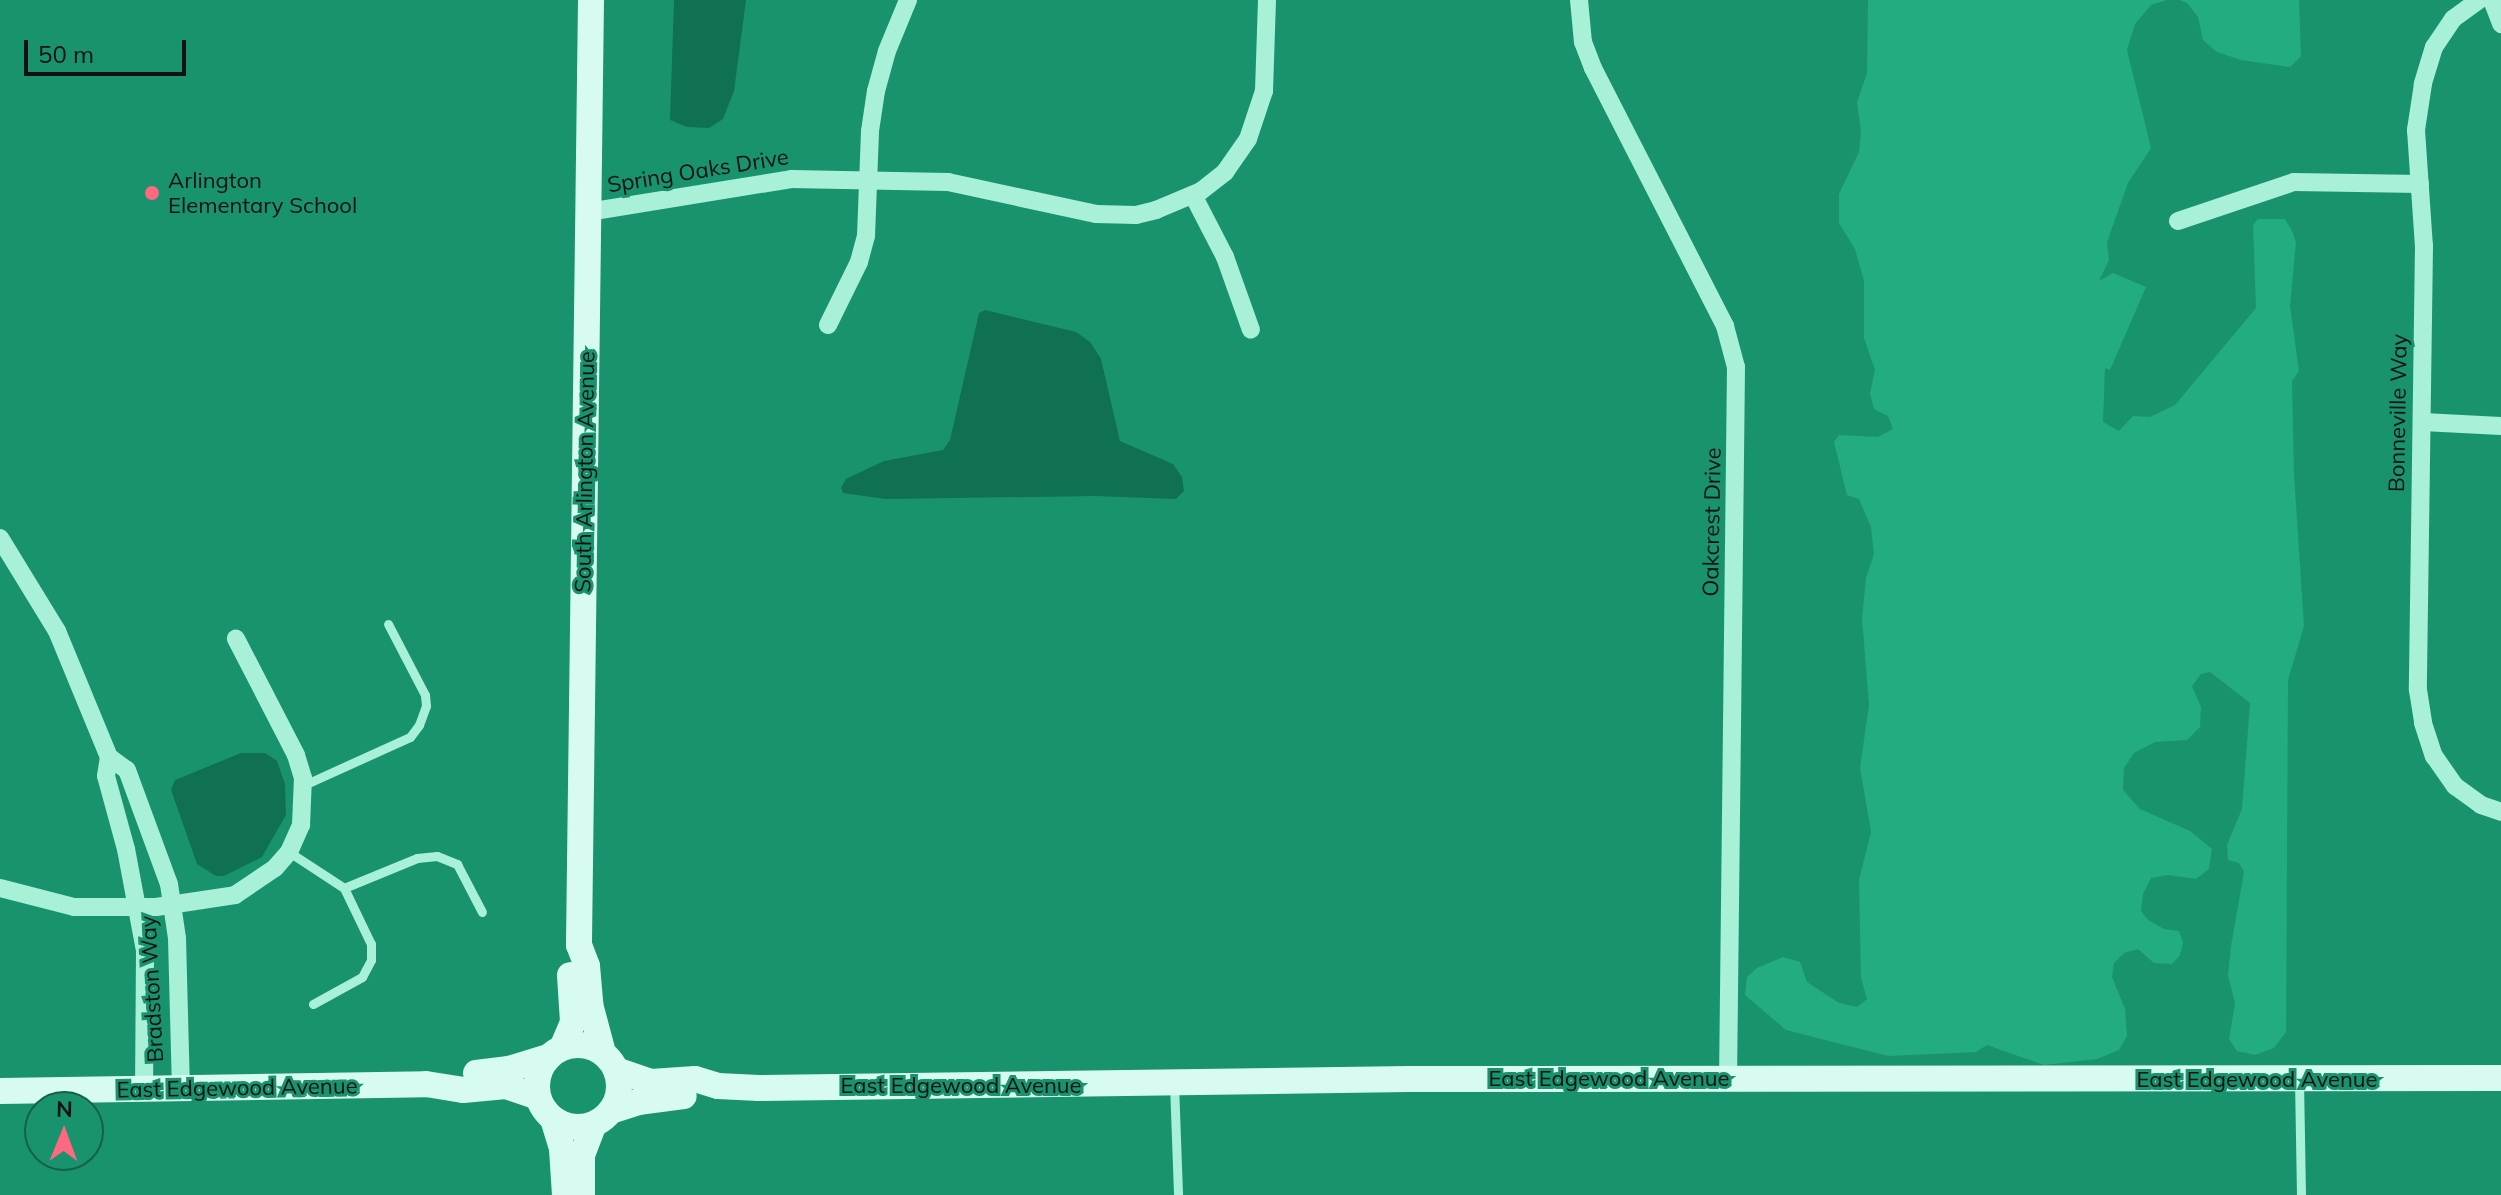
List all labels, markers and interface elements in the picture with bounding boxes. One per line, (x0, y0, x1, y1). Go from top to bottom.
scale bar (28, 24, 190, 74)
text: 50 m (38, 39, 94, 69)
street label: Spring Oaks Drive (605, 144, 791, 198)
place label: Arlington Elementary School (168, 167, 357, 218)
marker: Arlington Elementary School (143, 184, 161, 202)
street label: Bonneville Way (2383, 334, 2413, 492)
street label: South Arlington Avenue (570, 351, 600, 593)
street label: Oakcrest Drive (1697, 447, 1727, 597)
street label: Bradston Way (135, 915, 169, 1063)
street label: East Edgewood Avenue (1488, 1066, 1730, 1092)
street label: East Edgewood Avenue (2136, 1067, 2378, 1093)
street label: East Edgewood Avenue (116, 1073, 358, 1103)
street label: East Edgewood Avenue (840, 1073, 1082, 1099)
north arrow (24, 1091, 104, 1171)
text: N (56, 1095, 73, 1123)

